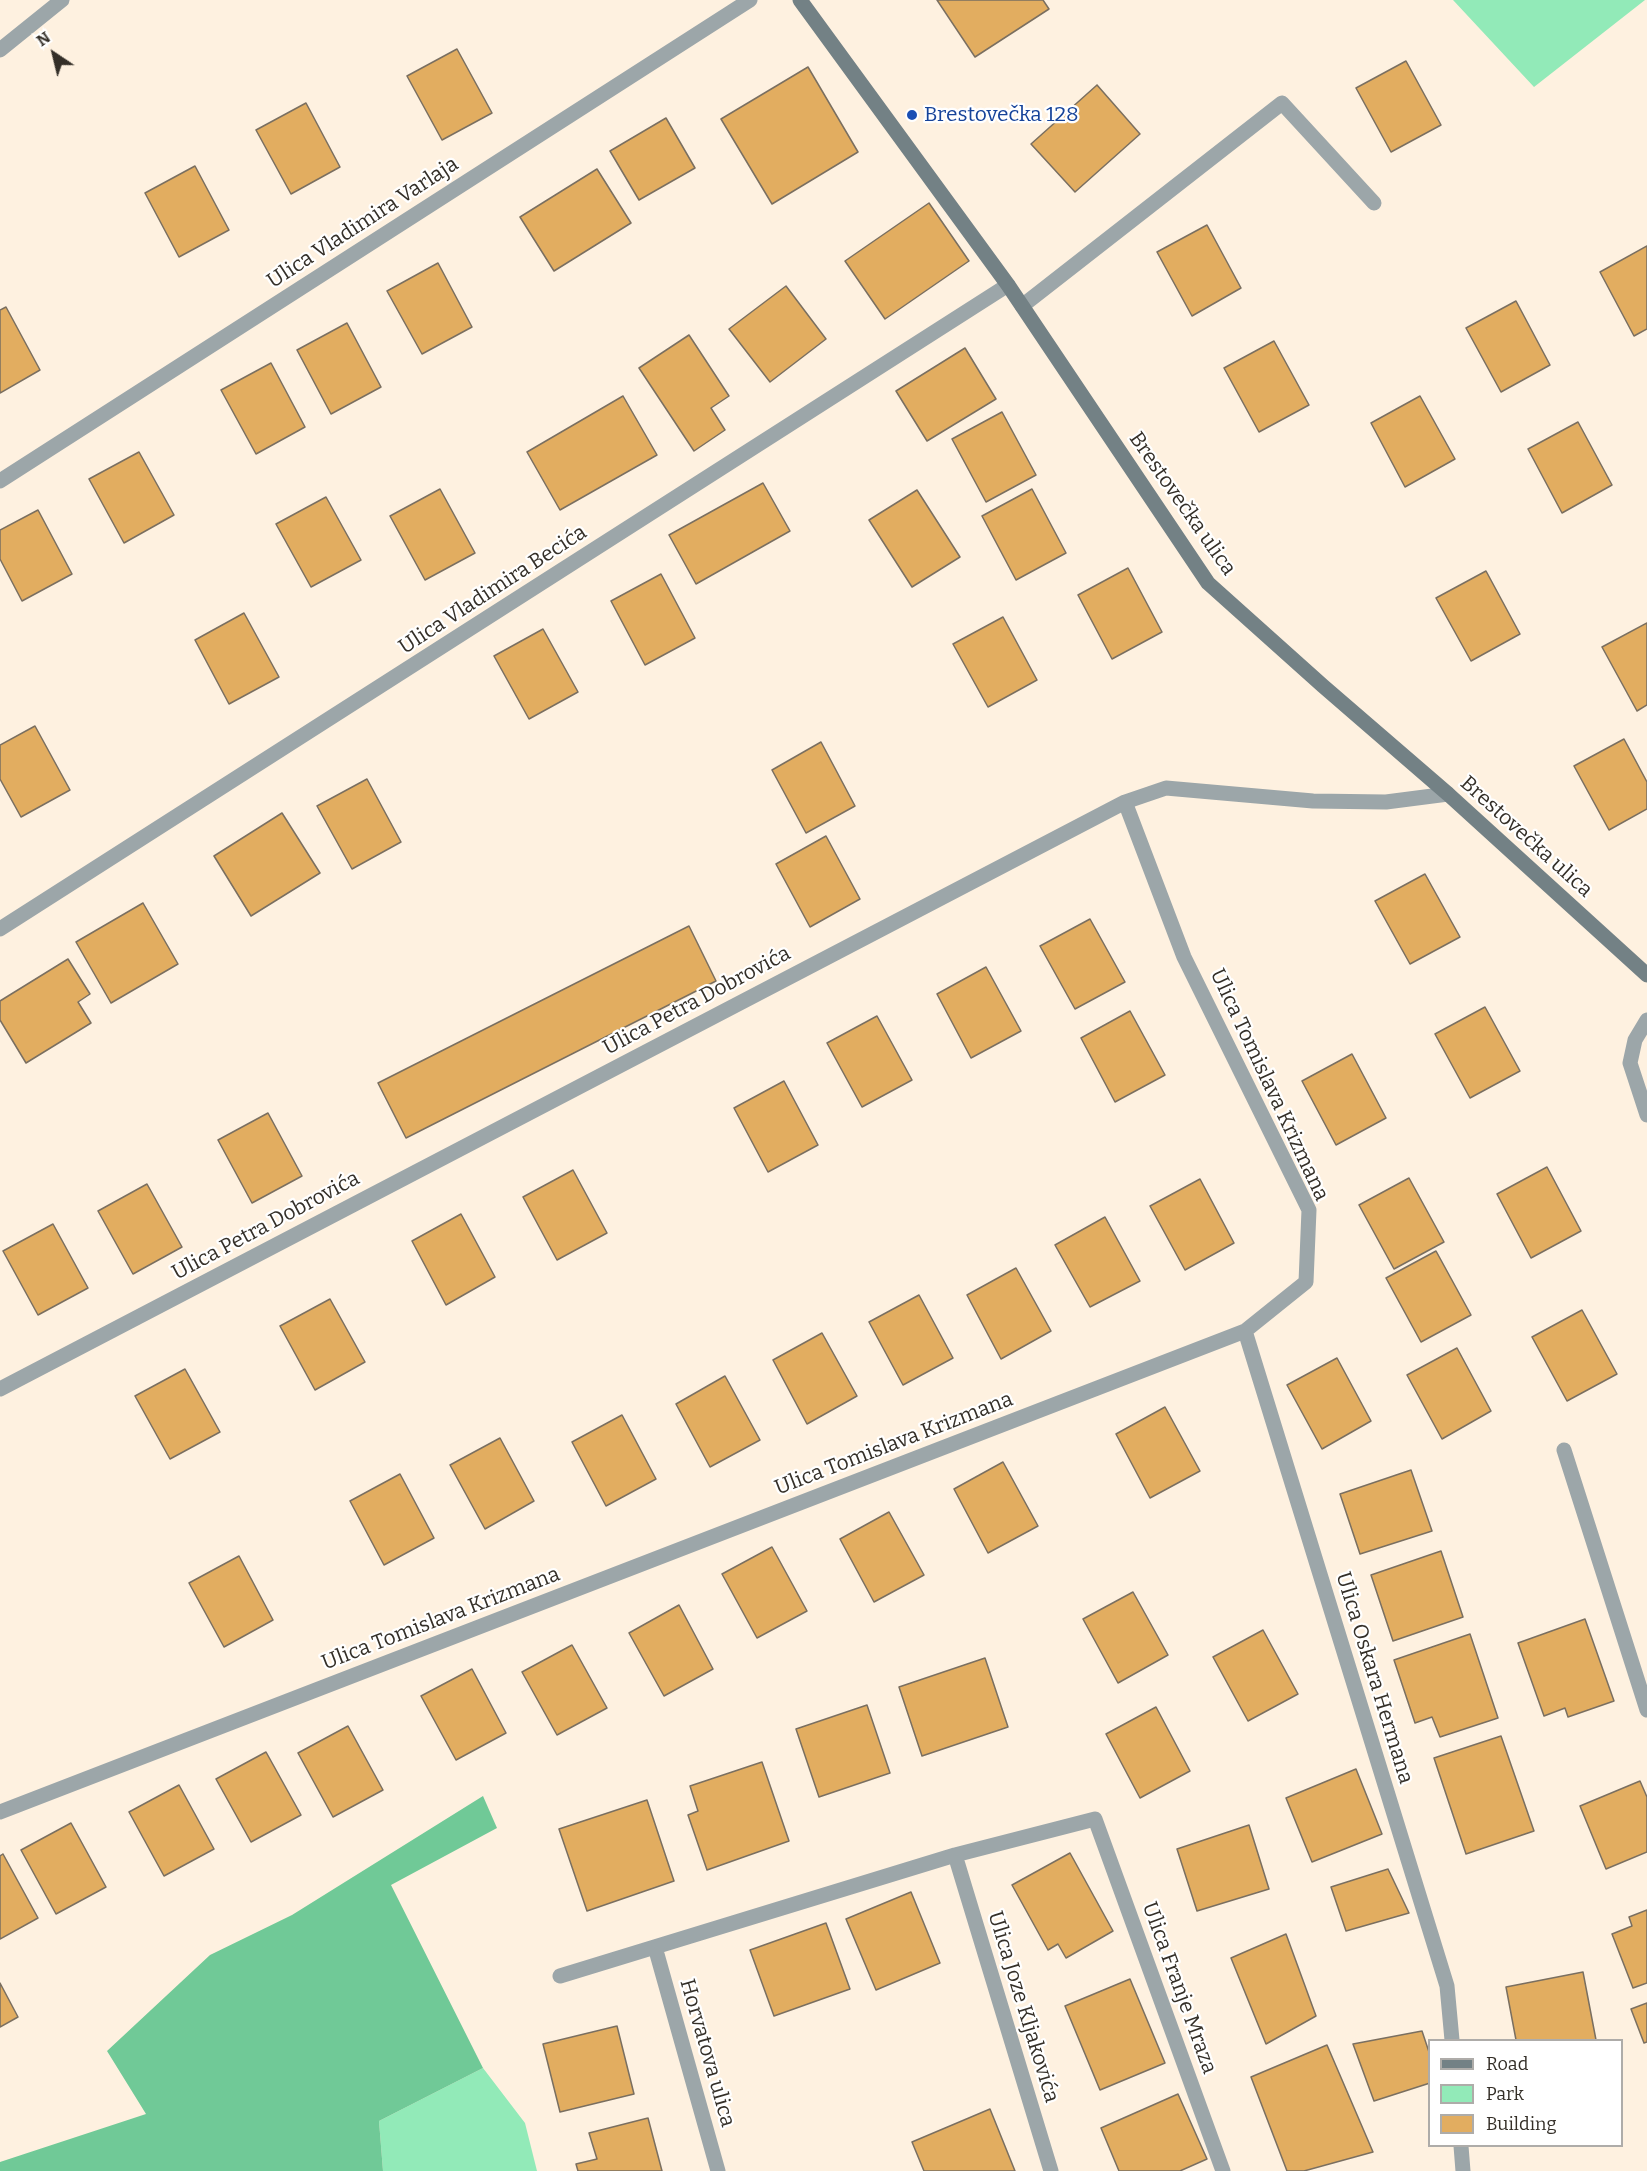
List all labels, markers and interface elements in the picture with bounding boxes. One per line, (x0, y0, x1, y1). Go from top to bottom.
north arrow (24, 24, 84, 84)
text: N (33, 28, 54, 50)
place label: Brestovečka 128 (924, 102, 1079, 128)
marker: Brestovečka 128 (905, 108, 919, 122)
street label: Ulica Vladimira Varlaja (263, 152, 463, 294)
street label: Brestovečka ulica (1123, 427, 1241, 581)
street label: Ulica Vladimira Becića (395, 520, 591, 660)
street label: Brestovečka ulica (1455, 771, 1597, 903)
street label: Ulica Petra Dobrovića (599, 941, 795, 1061)
street label: Ulica Tomislava Krizmana (1204, 965, 1334, 1205)
street label: Ulica Petra Dobrovića (168, 1166, 364, 1286)
street label: Ulica Tomislava Krizmana (771, 1387, 1017, 1501)
street label: Ulica Tomislava Krizmana (318, 1562, 564, 1676)
street label: Ulica Oskara Hermana (1330, 1569, 1418, 1787)
street label: Ulica Franje Mraza (1136, 1899, 1222, 2077)
street label: Ulica Joze Kljakovića (982, 1908, 1064, 2106)
street label: Horvatova ulica (674, 1976, 740, 2130)
legend (1428, 2039, 1623, 2147)
text: Road (1486, 2053, 1528, 2075)
text: Park (1486, 2083, 1524, 2105)
text: Building (1486, 2113, 1557, 2135)

